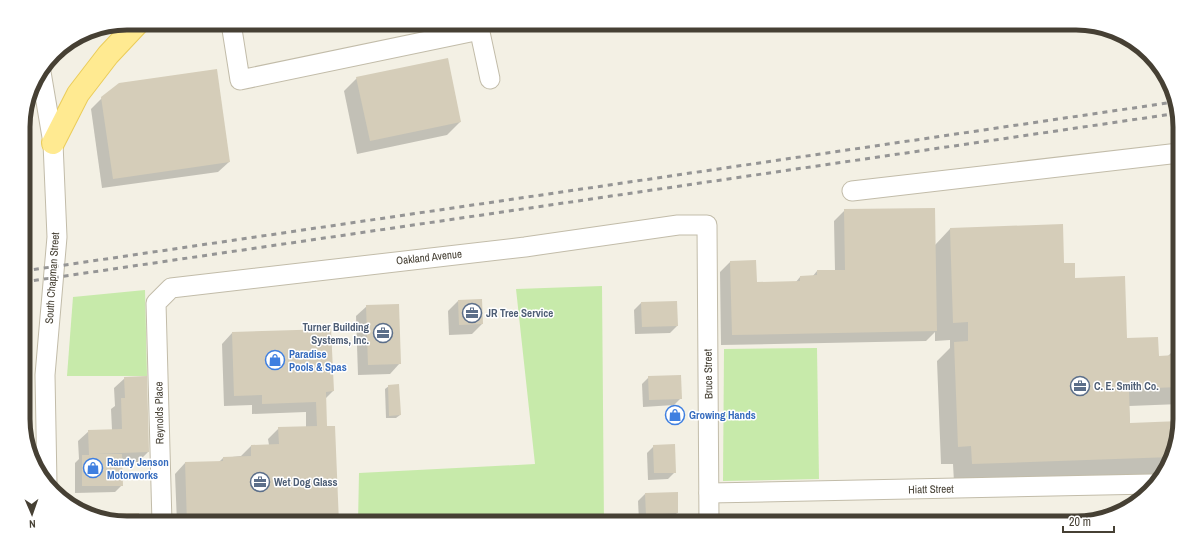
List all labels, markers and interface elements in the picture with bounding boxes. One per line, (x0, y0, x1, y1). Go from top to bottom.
street label: South Chapman Street (42, 231, 62, 324)
street label: Oakland Avenue (395, 247, 463, 267)
office icon: JR Tree Service (461, 302, 483, 324)
place label: JR Tree Service (486, 306, 553, 320)
place label: Turner Building Systems, Inc. (303, 320, 369, 347)
office icon: Turner Building Systems, Inc. (372, 322, 394, 344)
place label: Paradise Pools & Spas (289, 347, 347, 374)
street label: Bruce Street (701, 348, 715, 399)
shop icon: Paradise Pools & Spas (264, 349, 286, 371)
office icon: C. E. Smith Co. (1069, 375, 1091, 397)
place label: C. E. Smith Co. (1094, 379, 1159, 393)
street label: Reynolds Place (151, 382, 167, 444)
shop icon: Growing Hands (664, 404, 686, 426)
place label: Growing Hands (689, 408, 756, 422)
place label: Randy Jenson Motorworks (107, 455, 169, 482)
shop icon: Randy Jenson Motorworks (82, 457, 104, 479)
office icon: Wet Dog Glass (249, 471, 271, 493)
place label: Wet Dog Glass (274, 475, 338, 489)
street label: Hiatt Street (908, 482, 954, 496)
north arrow (12, 494, 52, 534)
scale bar (1063, 508, 1114, 534)
text: 20 m (1069, 514, 1091, 530)
text: N (29, 517, 36, 531)

